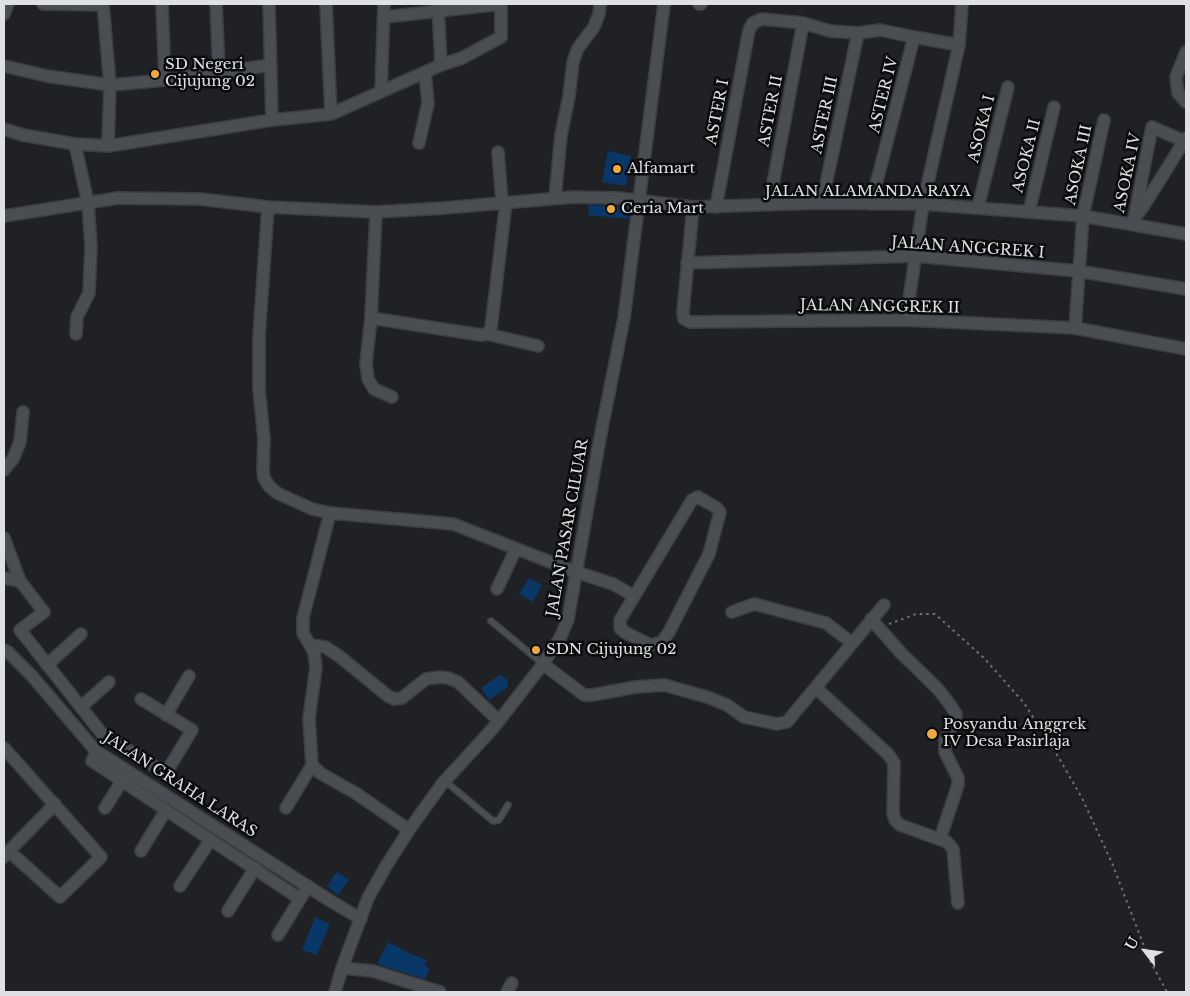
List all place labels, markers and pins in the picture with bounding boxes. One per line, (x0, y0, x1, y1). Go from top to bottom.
place label: SD Negeri Cijujung 02 (165, 56, 255, 91)
marker: SD Negeri Cijujung 02 (149, 68, 161, 80)
place label: Alfamart (627, 160, 695, 178)
marker: Alfamart (611, 163, 623, 175)
place label: Ceria Mart (621, 200, 704, 218)
marker: Ceria Mart (605, 203, 617, 215)
place label: SDN Cijujung 02 (546, 641, 677, 659)
marker: SDN Cijujung 02 (530, 644, 542, 656)
place label: Posyandu Anggrek IV Desa Pasirlaja (943, 716, 1087, 751)
marker: Posyandu Anggrek IV Desa Pasirlaja (925, 727, 939, 741)

